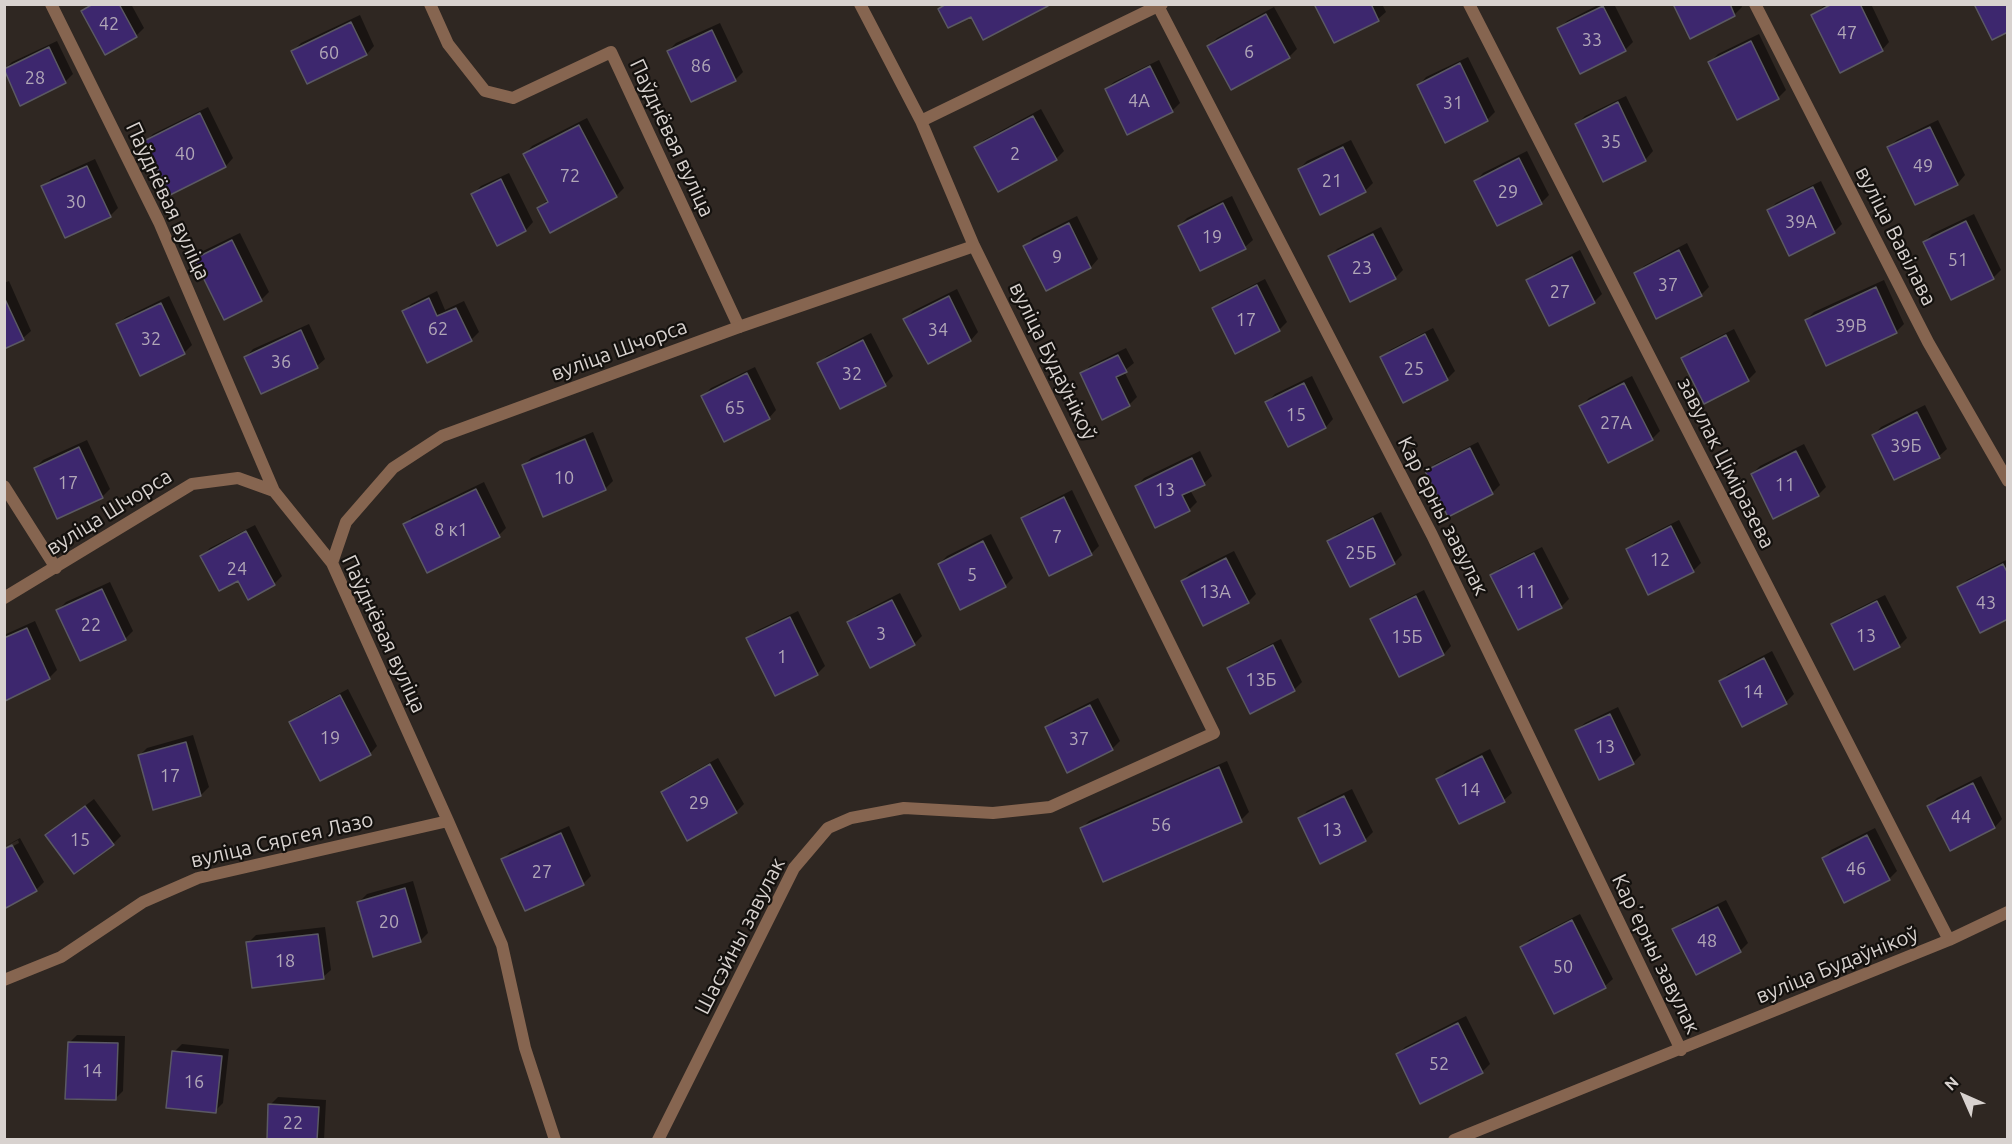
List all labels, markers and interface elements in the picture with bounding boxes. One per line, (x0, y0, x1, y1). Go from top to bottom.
house number: 42 (99, 13, 119, 35)
house number: 47 (1837, 22, 1857, 44)
house number: 33 (1582, 29, 1602, 51)
house number: 6 (1244, 41, 1254, 63)
house number: 60 (319, 42, 339, 64)
street label: Паўднёвая вуліца (624, 55, 720, 221)
house number: 86 (691, 55, 711, 77)
house number: 28 (25, 67, 45, 89)
house number: 4А (1128, 90, 1150, 112)
house number: 31 (1443, 92, 1463, 114)
street label: Паўднёвая вуліца (120, 118, 216, 284)
house number: 35 (1601, 131, 1621, 153)
house number: 40 (175, 143, 195, 165)
house number: 2 (1010, 143, 1020, 165)
house number: 49 (1913, 155, 1933, 177)
street label: вуліца Вавілава (1850, 162, 1942, 310)
house number: 72 (560, 165, 580, 187)
house number: 21 (1322, 170, 1342, 192)
house number: 29 (1498, 181, 1518, 203)
house number: 30 (66, 191, 86, 213)
house number: 39А (1785, 211, 1817, 233)
house number: 19 (1202, 226, 1222, 248)
house number: 9 (1052, 246, 1062, 268)
house number: 51 (1948, 249, 1968, 271)
house number: 23 (1352, 257, 1372, 279)
house number: 37 (1658, 274, 1678, 296)
street label: вуліца Будаўнікоў (1004, 278, 1102, 444)
house number: 27 (1550, 281, 1570, 303)
house number: 17 (1236, 309, 1256, 331)
street label: вуліца Шчорса (547, 314, 691, 386)
house number: 39В (1835, 315, 1867, 337)
house number: 62 (428, 318, 448, 340)
house number: 34 (928, 319, 948, 341)
house number: 32 (141, 328, 161, 350)
house number: 36 (271, 351, 291, 373)
house number: 25 (1404, 358, 1424, 380)
house number: 32 (842, 363, 862, 385)
street label: завулак Ціміразева (1672, 373, 1780, 553)
house number: 65 (725, 397, 745, 419)
house number: 15 (1286, 404, 1306, 426)
house number: 27А (1600, 412, 1632, 434)
street label: Карʼерны завулак (1392, 432, 1494, 600)
house number: 39Б (1890, 435, 1922, 457)
street label: вуліца Шчорса (42, 463, 176, 561)
house number: 10 (554, 467, 574, 489)
house number: 17 (58, 472, 78, 494)
house number: 11 (1775, 474, 1795, 496)
house number: 13 (1155, 479, 1175, 501)
house number: 8 к1 (434, 519, 468, 541)
house number: 7 (1052, 526, 1062, 548)
house number: 25Б (1345, 542, 1377, 564)
house number: 12 (1650, 549, 1670, 571)
street label: Паўднёвая вуліца (336, 551, 432, 717)
house number: 24 (227, 558, 247, 580)
house number: 5 (967, 564, 977, 586)
house number: 13А (1199, 581, 1231, 603)
house number: 11 (1516, 581, 1536, 603)
house number: 43 (1976, 592, 1996, 614)
house number: 22 (81, 614, 101, 636)
house number: 3 (876, 623, 886, 645)
house number: 13 (1856, 625, 1876, 647)
house number: 15Б (1391, 626, 1423, 648)
house number: 1 (777, 646, 787, 668)
house number: 13Б (1245, 669, 1277, 691)
house number: 14 (1743, 681, 1763, 703)
house number: 19 (320, 727, 340, 749)
house number: 37 (1069, 728, 1089, 750)
house number: 13 (1595, 736, 1615, 758)
house number: 17 (160, 765, 180, 787)
house number: 14 (1460, 779, 1480, 801)
house number: 29 (689, 792, 709, 814)
house number: 44 (1951, 806, 1971, 828)
street label: вуліца Сяргея Лазо (188, 807, 376, 873)
house number: 56 (1151, 814, 1171, 836)
house number: 13 (1322, 819, 1342, 841)
house number: 15 (70, 829, 90, 851)
street label: Шасэйны завулак (690, 854, 790, 1018)
house number: 46 (1846, 858, 1866, 880)
house number: 27 (532, 861, 552, 883)
street label: Карʼерны завулак (1606, 870, 1706, 1038)
house number: 20 (379, 911, 399, 933)
street label: вуліца Будаўнікоў (1752, 921, 1922, 1009)
house number: 48 (1697, 930, 1717, 952)
house number: 18 (275, 950, 295, 972)
house number: 50 (1553, 956, 1573, 978)
house number: 52 (1429, 1053, 1449, 1075)
house number: 14 (82, 1060, 102, 1082)
north arrow (1934, 1066, 1994, 1126)
house number: 16 (184, 1071, 204, 1093)
text: N (1941, 1073, 1962, 1094)
house number: 22 (283, 1112, 303, 1134)

